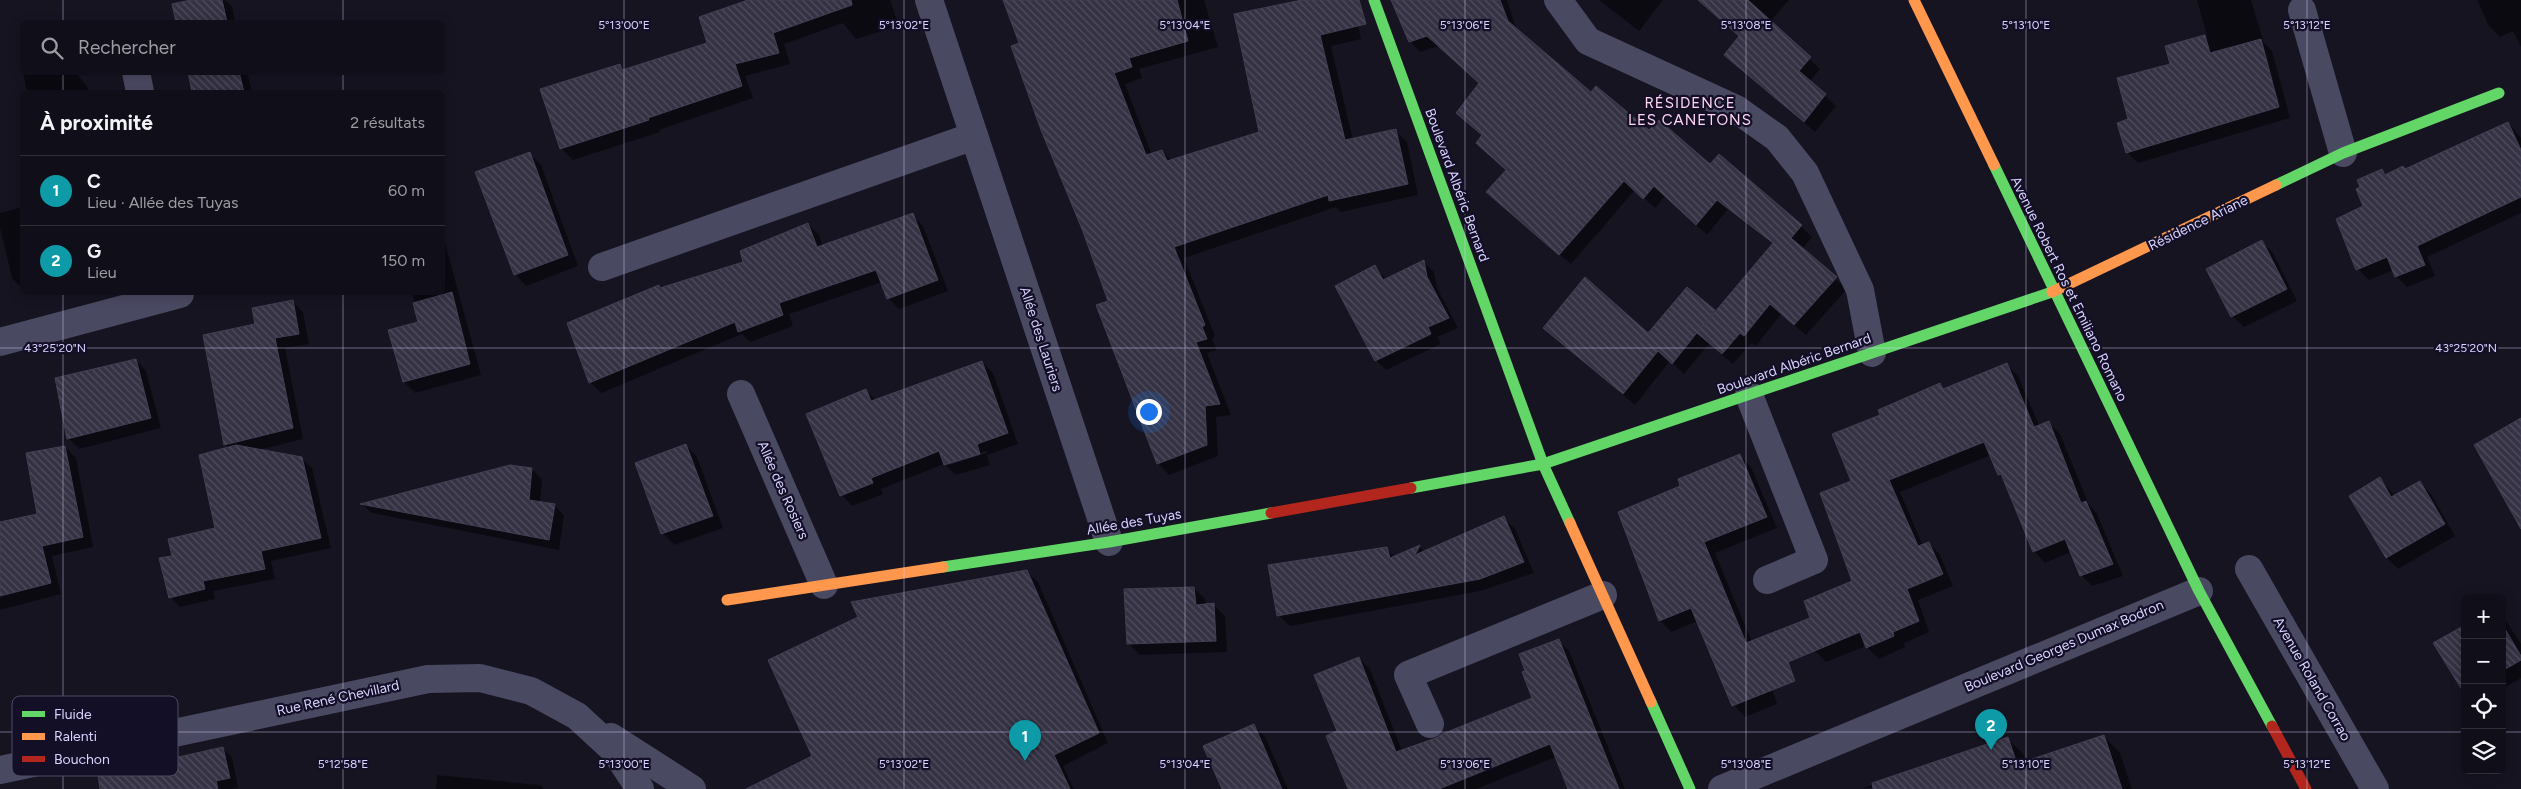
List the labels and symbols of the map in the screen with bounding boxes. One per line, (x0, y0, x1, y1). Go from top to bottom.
text: 5°13'00"E (598, 18, 650, 32)
text: 5°13'02"E (879, 18, 929, 32)
text: 5°13'04"E (1159, 18, 1211, 32)
text: 5°13'06"E (1440, 18, 1490, 32)
text: 5°13'08"E (1720, 18, 1772, 32)
text: 5°13'10"E (2002, 18, 2050, 32)
text: 5°13'12"E (2283, 18, 2331, 32)
district label: RÉSIDENCE LES CANETONS (1628, 94, 1752, 129)
street label: Boulevard Albéric Bernard (1421, 106, 1493, 264)
street label: Avenue Robert Ros et Emiliano Romano (2007, 174, 2131, 404)
street label: Résidence Ariane (2145, 191, 2251, 254)
street label: Allée des Lauriers (1016, 284, 1066, 394)
street label: Boulevard Albéric Bernard (1715, 330, 1873, 398)
text: 43°25'20"N (24, 341, 86, 355)
text: 43°25'20"N (2435, 341, 2497, 355)
your location (1136, 399, 1162, 425)
street label: Allée des Rosiers (754, 438, 812, 542)
street label: Allée des Tuyas (1085, 505, 1183, 539)
street label: Boulevard Georges Dumax Bodron (1962, 596, 2166, 696)
street label: Avenue Roland Corrao (2270, 614, 2354, 744)
street label: Rue René Chevillard (275, 677, 401, 719)
legend (12, 696, 178, 776)
text: Fluide (54, 706, 92, 723)
pin: 2 (1975, 709, 2007, 750)
pin: 1 (1009, 720, 1041, 761)
text: Ralenti (54, 728, 97, 745)
text: Bouchon (54, 751, 110, 768)
text: 5°12'58"E (318, 757, 368, 771)
text: 5°13'00"E (598, 757, 650, 771)
text: 5°13'02"E (879, 757, 929, 771)
text: 5°13'04"E (1159, 757, 1211, 771)
text: 5°13'06"E (1440, 757, 1490, 771)
text: 5°13'08"E (1720, 757, 1772, 771)
text: 5°13'10"E (2002, 757, 2050, 771)
text: 5°13'12"E (2283, 757, 2331, 771)

